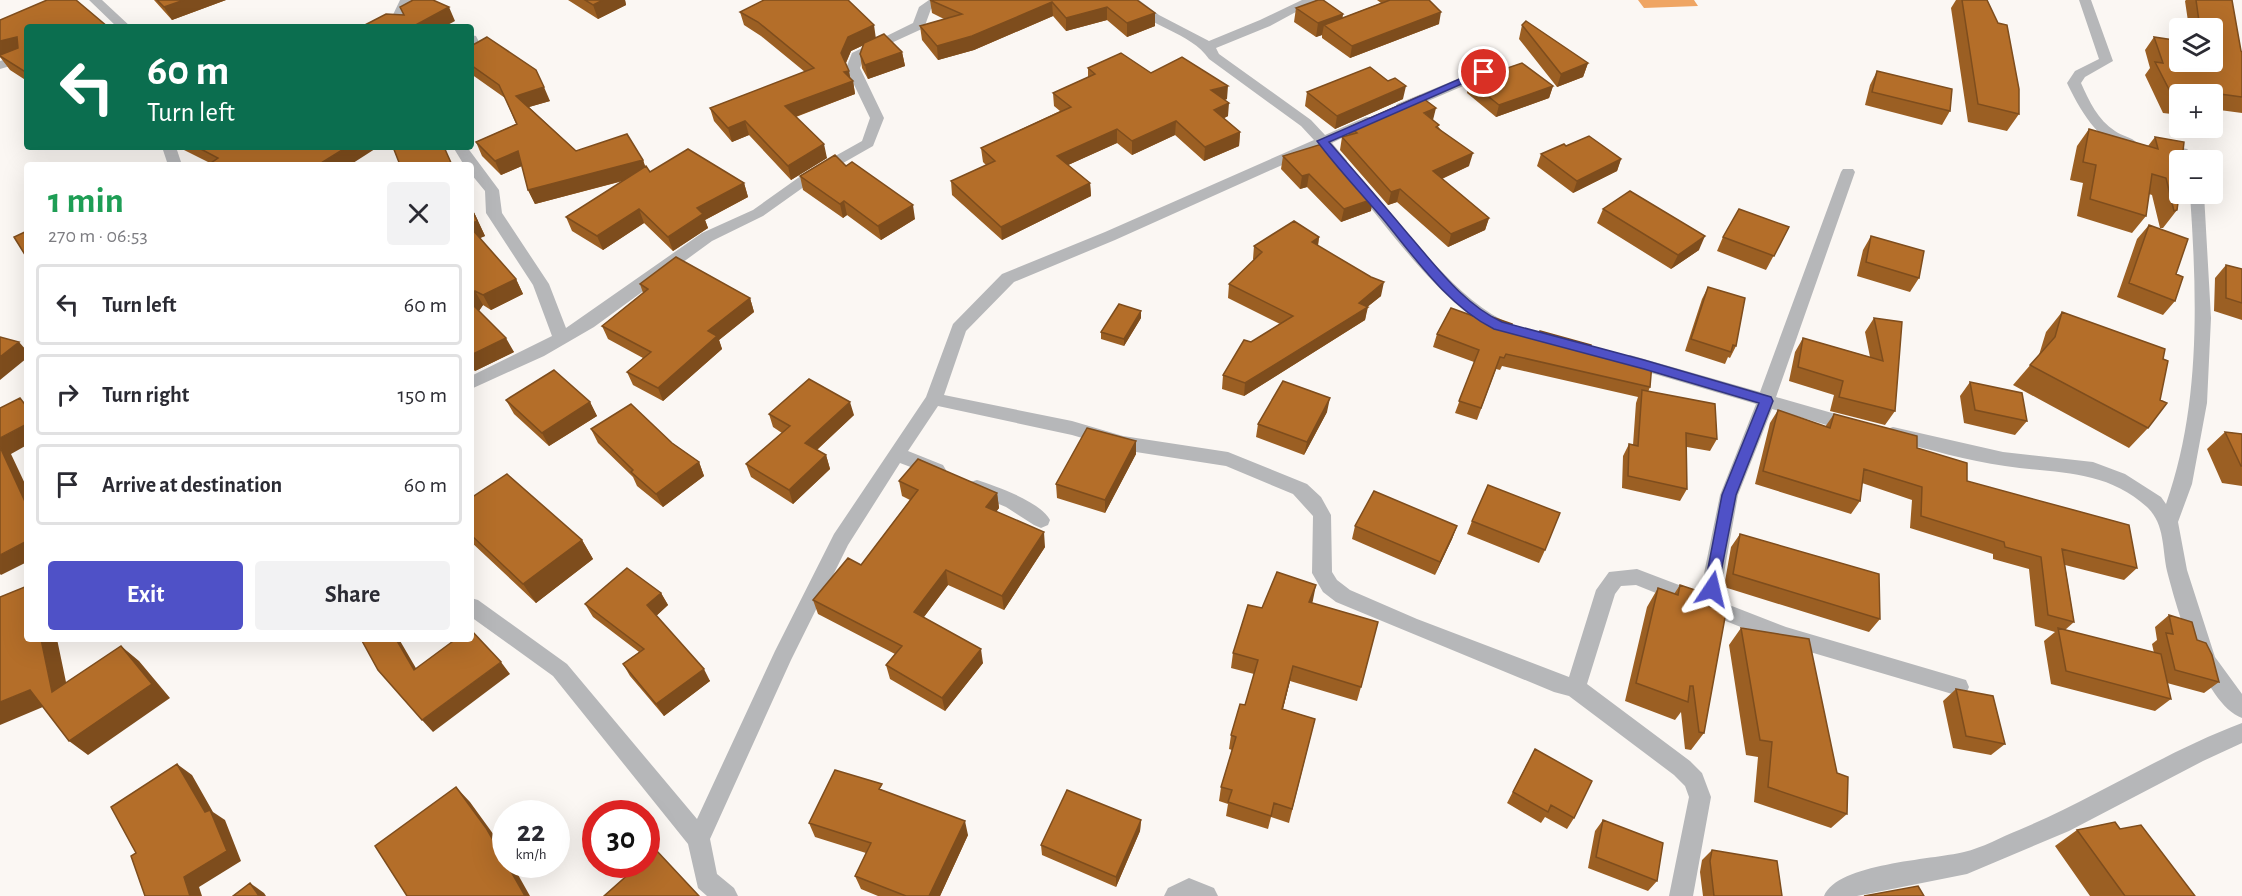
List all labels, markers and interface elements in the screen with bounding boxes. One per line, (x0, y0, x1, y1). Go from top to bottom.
map controls (2169, 18, 2223, 204)
button: layers (2169, 18, 2223, 72)
pin (1458, 46, 1509, 97)
icon: left (48, 48, 126, 126)
text: 60 m (147, 50, 229, 92)
icon: arrive (1467, 55, 1500, 88)
button: + (2169, 84, 2223, 138)
text: Turn left (147, 99, 235, 126)
button: − (2169, 150, 2223, 204)
button: close (387, 182, 450, 245)
text: 1 min (48, 183, 124, 219)
text: 270 m · 06:53 (48, 226, 148, 246)
icon: left (51, 288, 84, 321)
text: Turn left (102, 294, 176, 316)
text: 60 m (404, 294, 447, 316)
icon: right (51, 378, 84, 411)
text: Turn right (102, 384, 189, 406)
text: 150 m (397, 384, 447, 406)
icon: arrive (51, 468, 84, 501)
text: Arrive at destination (102, 474, 282, 496)
text: 60 m (404, 474, 447, 496)
position arrow (1680, 557, 1744, 621)
button: Exit (48, 561, 243, 630)
button: Share (255, 561, 450, 630)
speed limit sign: 30 (582, 800, 660, 878)
text: 22 (517, 817, 545, 847)
text: km/h (516, 847, 546, 862)

